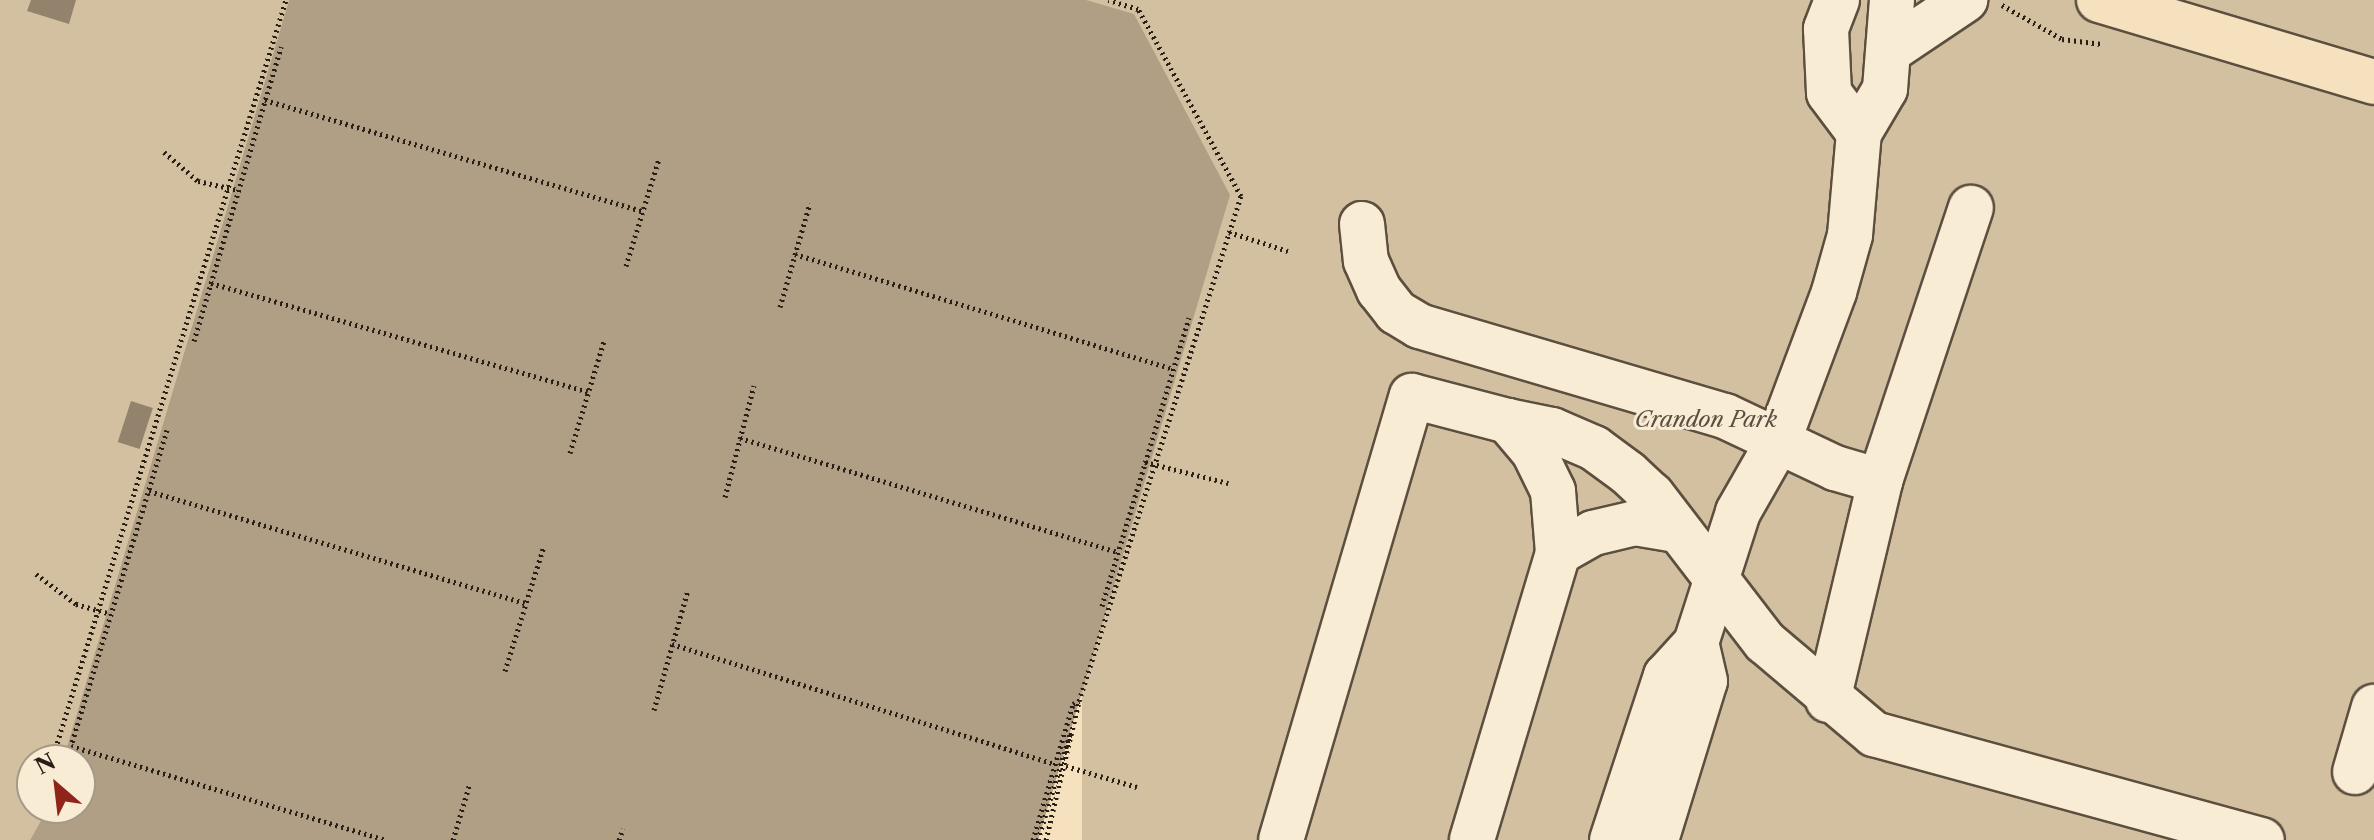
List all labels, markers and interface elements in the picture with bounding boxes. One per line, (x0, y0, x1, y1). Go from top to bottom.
park label: Crandon Park (1635, 407, 1777, 433)
north arrow (16, 744, 96, 824)
text: N (31, 748, 60, 781)

